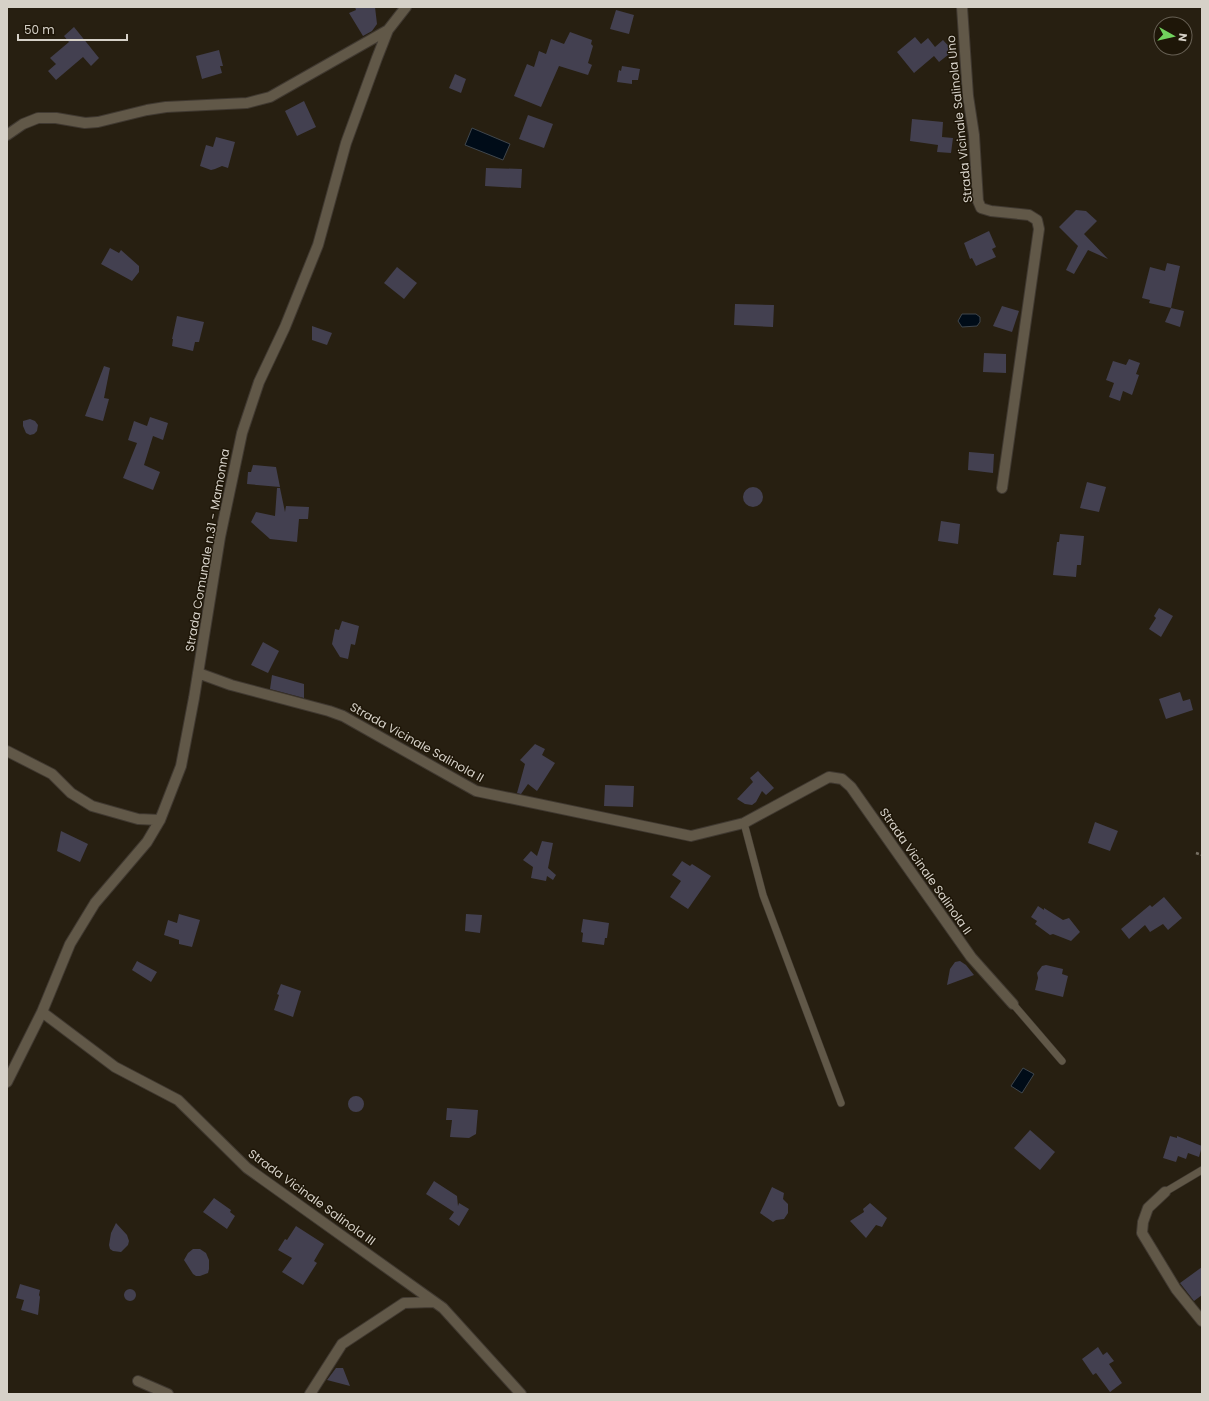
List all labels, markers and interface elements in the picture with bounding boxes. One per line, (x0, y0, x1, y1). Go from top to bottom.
scale bar (18, 16, 127, 42)
north arrow (1153, 16, 1193, 56)
text: 50 m (24, 21, 55, 38)
text: N (1174, 32, 1191, 43)
street label: Strada Vicinale Salinola Uno (942, 34, 976, 204)
street label: Strada Comunale n.31 - Mamonna (181, 447, 233, 653)
street label: Strada Vicinale Salinola II (347, 698, 487, 786)
street label: Strada Vicinale Salinola II (876, 804, 976, 938)
street label: Strada Vicinale Salinola III (245, 1145, 379, 1249)

